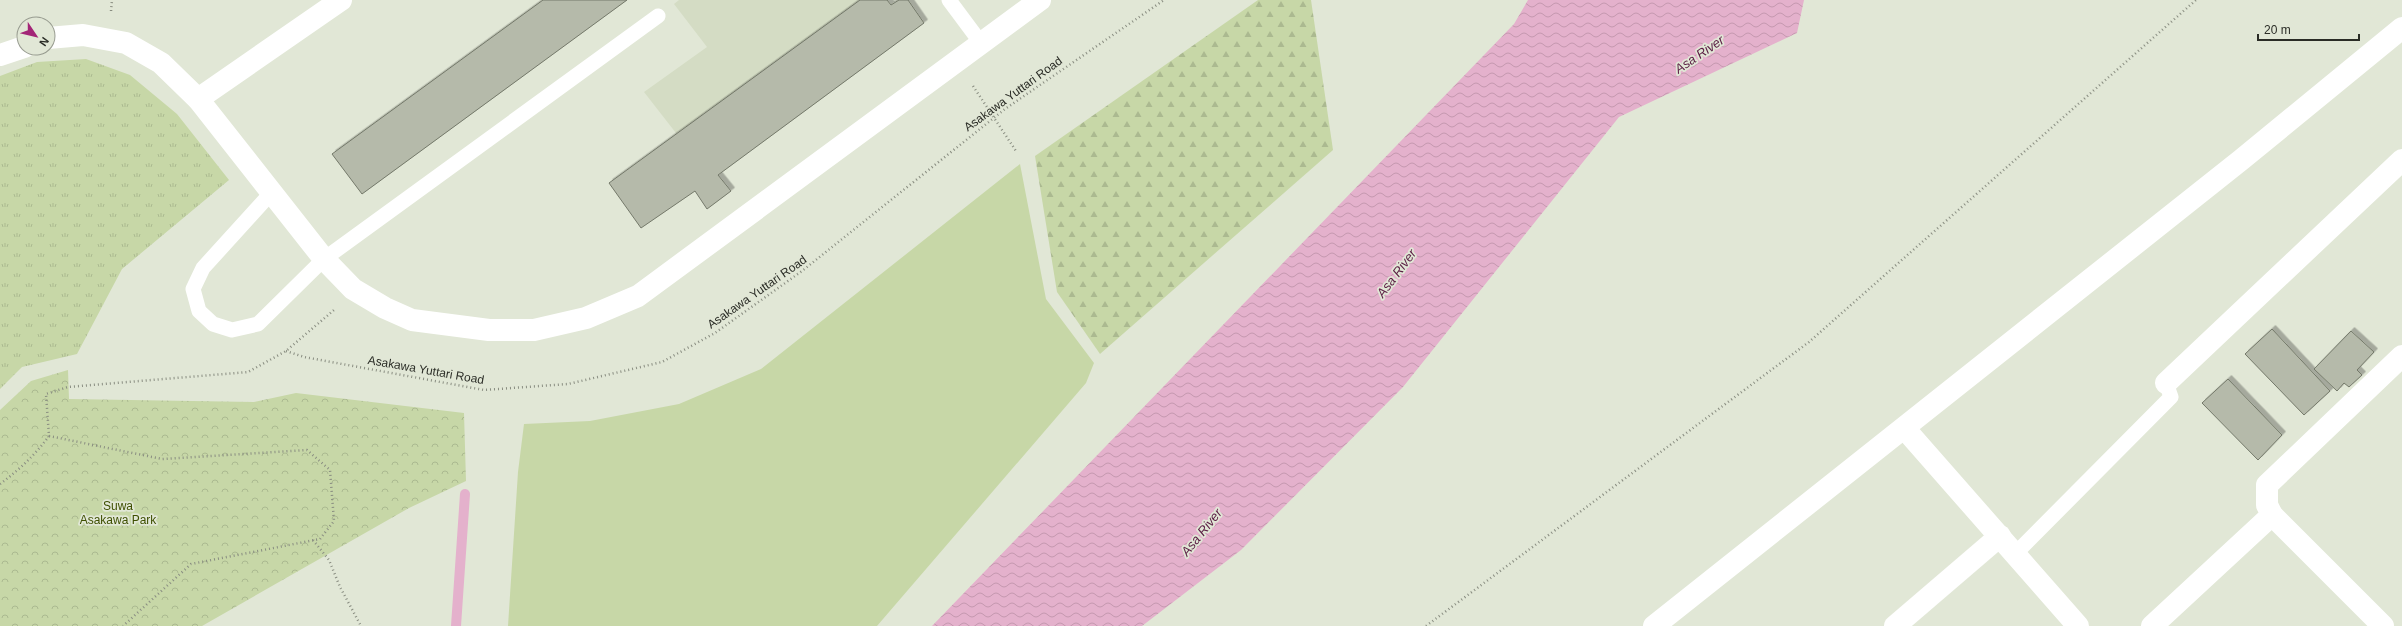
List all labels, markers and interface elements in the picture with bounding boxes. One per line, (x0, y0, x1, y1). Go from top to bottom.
north arrow (16, 16, 56, 56)
scale bar (2258, 16, 2359, 42)
text: 20 m (2264, 23, 2291, 37)
water label: Asa River (1671, 32, 1727, 77)
text: N (37, 35, 51, 48)
street label: Asakawa Yuttari Road (961, 54, 1065, 134)
water label: Asa River (1373, 246, 1420, 301)
street label: Asakawa Yuttari Road (705, 252, 809, 332)
street label: Asakawa Yuttari Road (367, 353, 485, 387)
park label: Suwa Asakawa Park (80, 499, 157, 527)
water label: Asa River (1177, 505, 1225, 560)

